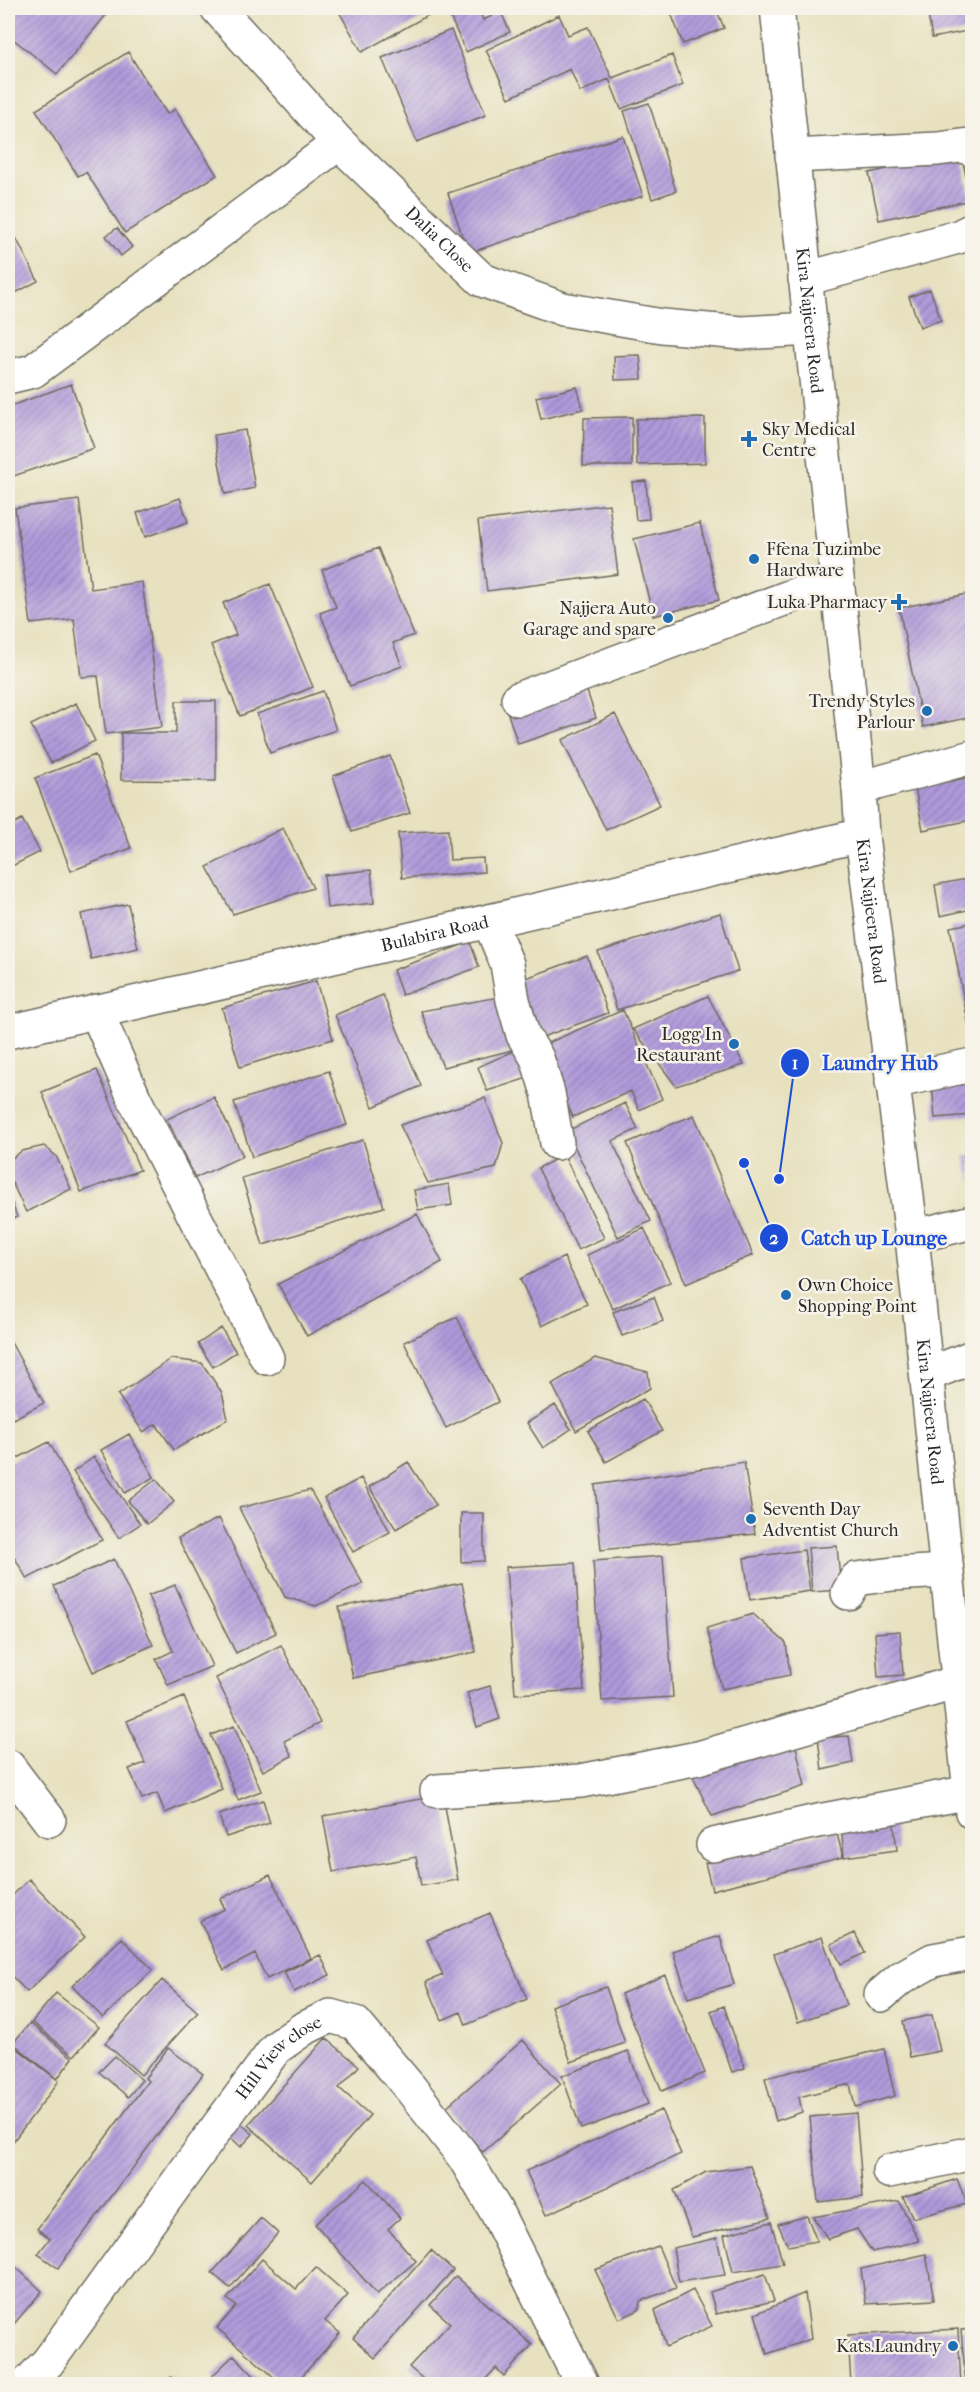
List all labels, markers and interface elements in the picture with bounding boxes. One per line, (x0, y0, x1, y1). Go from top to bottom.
street label: Dalia Close (401, 202, 478, 277)
street label: Kira Najjeera Road (792, 246, 828, 395)
place label: Sky Medical Centre (762, 419, 855, 461)
marker: Sky Medical Centre (740, 430, 758, 448)
place label: Ffena Tuzimbe Hardware (766, 539, 881, 581)
marker: Ffena Tuzimbe Hardware (747, 552, 761, 566)
place label: Luka Pharmacy (767, 592, 888, 613)
marker: Luka Pharmacy (892, 595, 906, 609)
place label: Najjera Auto Garage and spare (523, 598, 656, 640)
marker: Najjera Auto Garage and spare (661, 611, 675, 625)
place label: Trendy Styles Parlour (809, 691, 915, 733)
marker: Trendy Styles Parlour (920, 704, 934, 718)
street label: Kira Najjeera Road (852, 837, 891, 985)
street label: Bulabira Road (379, 911, 491, 956)
place label: Logg In Restaurant (636, 1024, 723, 1066)
marker: Logg In Restaurant (727, 1037, 741, 1051)
callout: Laundry Hub (780, 1044, 950, 1082)
text: Laundry Hub (822, 1052, 938, 1075)
text: 1 (792, 1053, 798, 1074)
callout: Catch up Lounge (759, 1219, 959, 1257)
text: Catch up Lounge (801, 1227, 947, 1250)
text: 2 (769, 1228, 779, 1249)
place label: Own Choice Shopping Point (798, 1275, 917, 1317)
marker: Own Choice Shopping Point (779, 1288, 793, 1302)
street label: Kira Najjeera Road (912, 1337, 948, 1486)
place label: Seventh Day Adventist Church (762, 1499, 899, 1541)
marker: Seventh Day Adventist Church (744, 1512, 758, 1526)
street label: Hill View close (231, 2011, 325, 2104)
place label: Kats.Laundry (836, 2336, 942, 2357)
marker: Kats.Laundry (946, 2339, 960, 2353)

